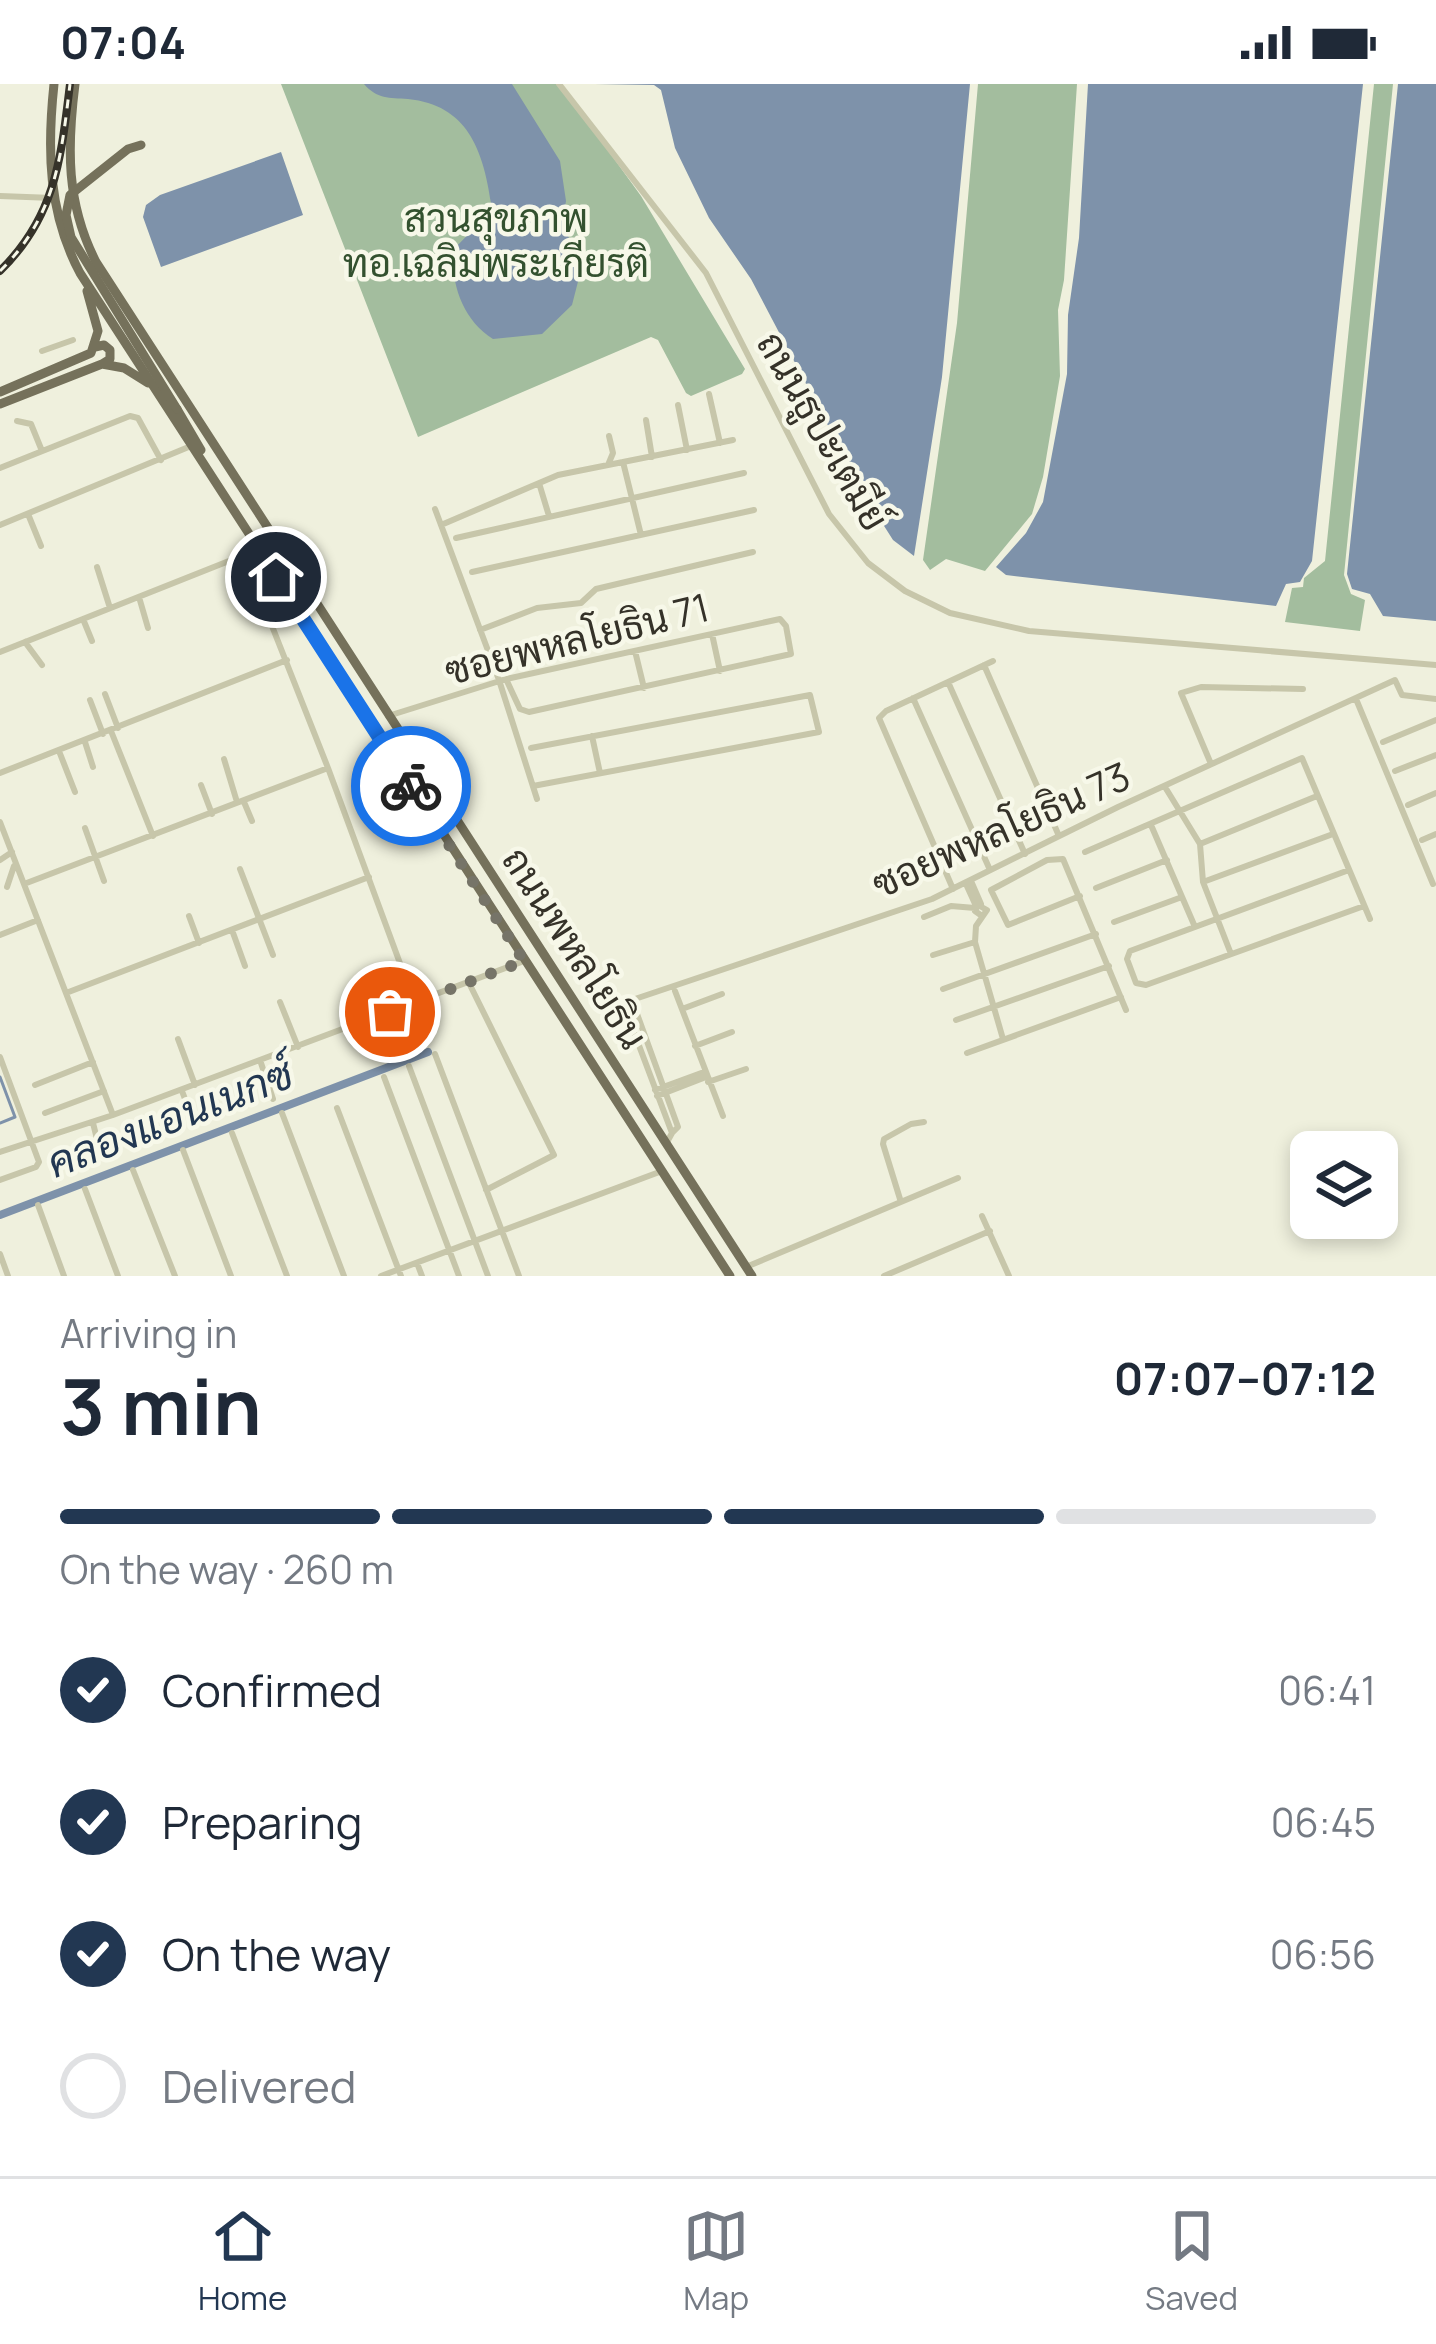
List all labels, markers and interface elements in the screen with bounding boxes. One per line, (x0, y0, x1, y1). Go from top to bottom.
text: 07:04 (60, 11, 186, 73)
park label: สวนสุขภาพ ทอ.เฉลิมพระเกียรติ (343, 190, 649, 289)
street label: ถนนธูปะเตมีย์ (744, 321, 903, 541)
pin (225, 526, 327, 628)
icon: home (243, 544, 309, 610)
street label: ซอยพหลโยธิน 71 (439, 579, 714, 697)
courier (351, 726, 471, 846)
street label: ซอยพหลโยธิน 73 (863, 748, 1138, 910)
icon: bike (378, 753, 444, 819)
street label: ถนนพหลโยธิน (490, 836, 661, 1059)
pin (339, 961, 441, 1063)
icon: bag (357, 979, 423, 1045)
water label: คลองแอนเนกซ์ (38, 1041, 307, 1191)
map controls (1290, 1131, 1398, 1239)
button: layers (1290, 1131, 1398, 1239)
text: Arriving in (60, 1306, 237, 1360)
text: 07:07–07:12 (1114, 1347, 1376, 1409)
text: 3 min (60, 1352, 262, 1458)
text: On the way · 260 m (60, 1542, 394, 1596)
icon: check (60, 1657, 126, 1723)
text: Confirmed (162, 1659, 382, 1721)
text: 06:41 (1278, 1663, 1376, 1717)
icon: check (60, 1789, 126, 1855)
text: Preparing (162, 1791, 362, 1853)
text: 06:45 (1271, 1795, 1376, 1849)
icon: check (60, 1921, 126, 1987)
text: On the way (162, 1923, 391, 1985)
text: 06:56 (1270, 1927, 1376, 1981)
text: Delivered (162, 2055, 357, 2117)
tab: Home (198, 2203, 287, 2320)
tab: Map (683, 2203, 749, 2320)
tab: Saved (1145, 2203, 1238, 2320)

